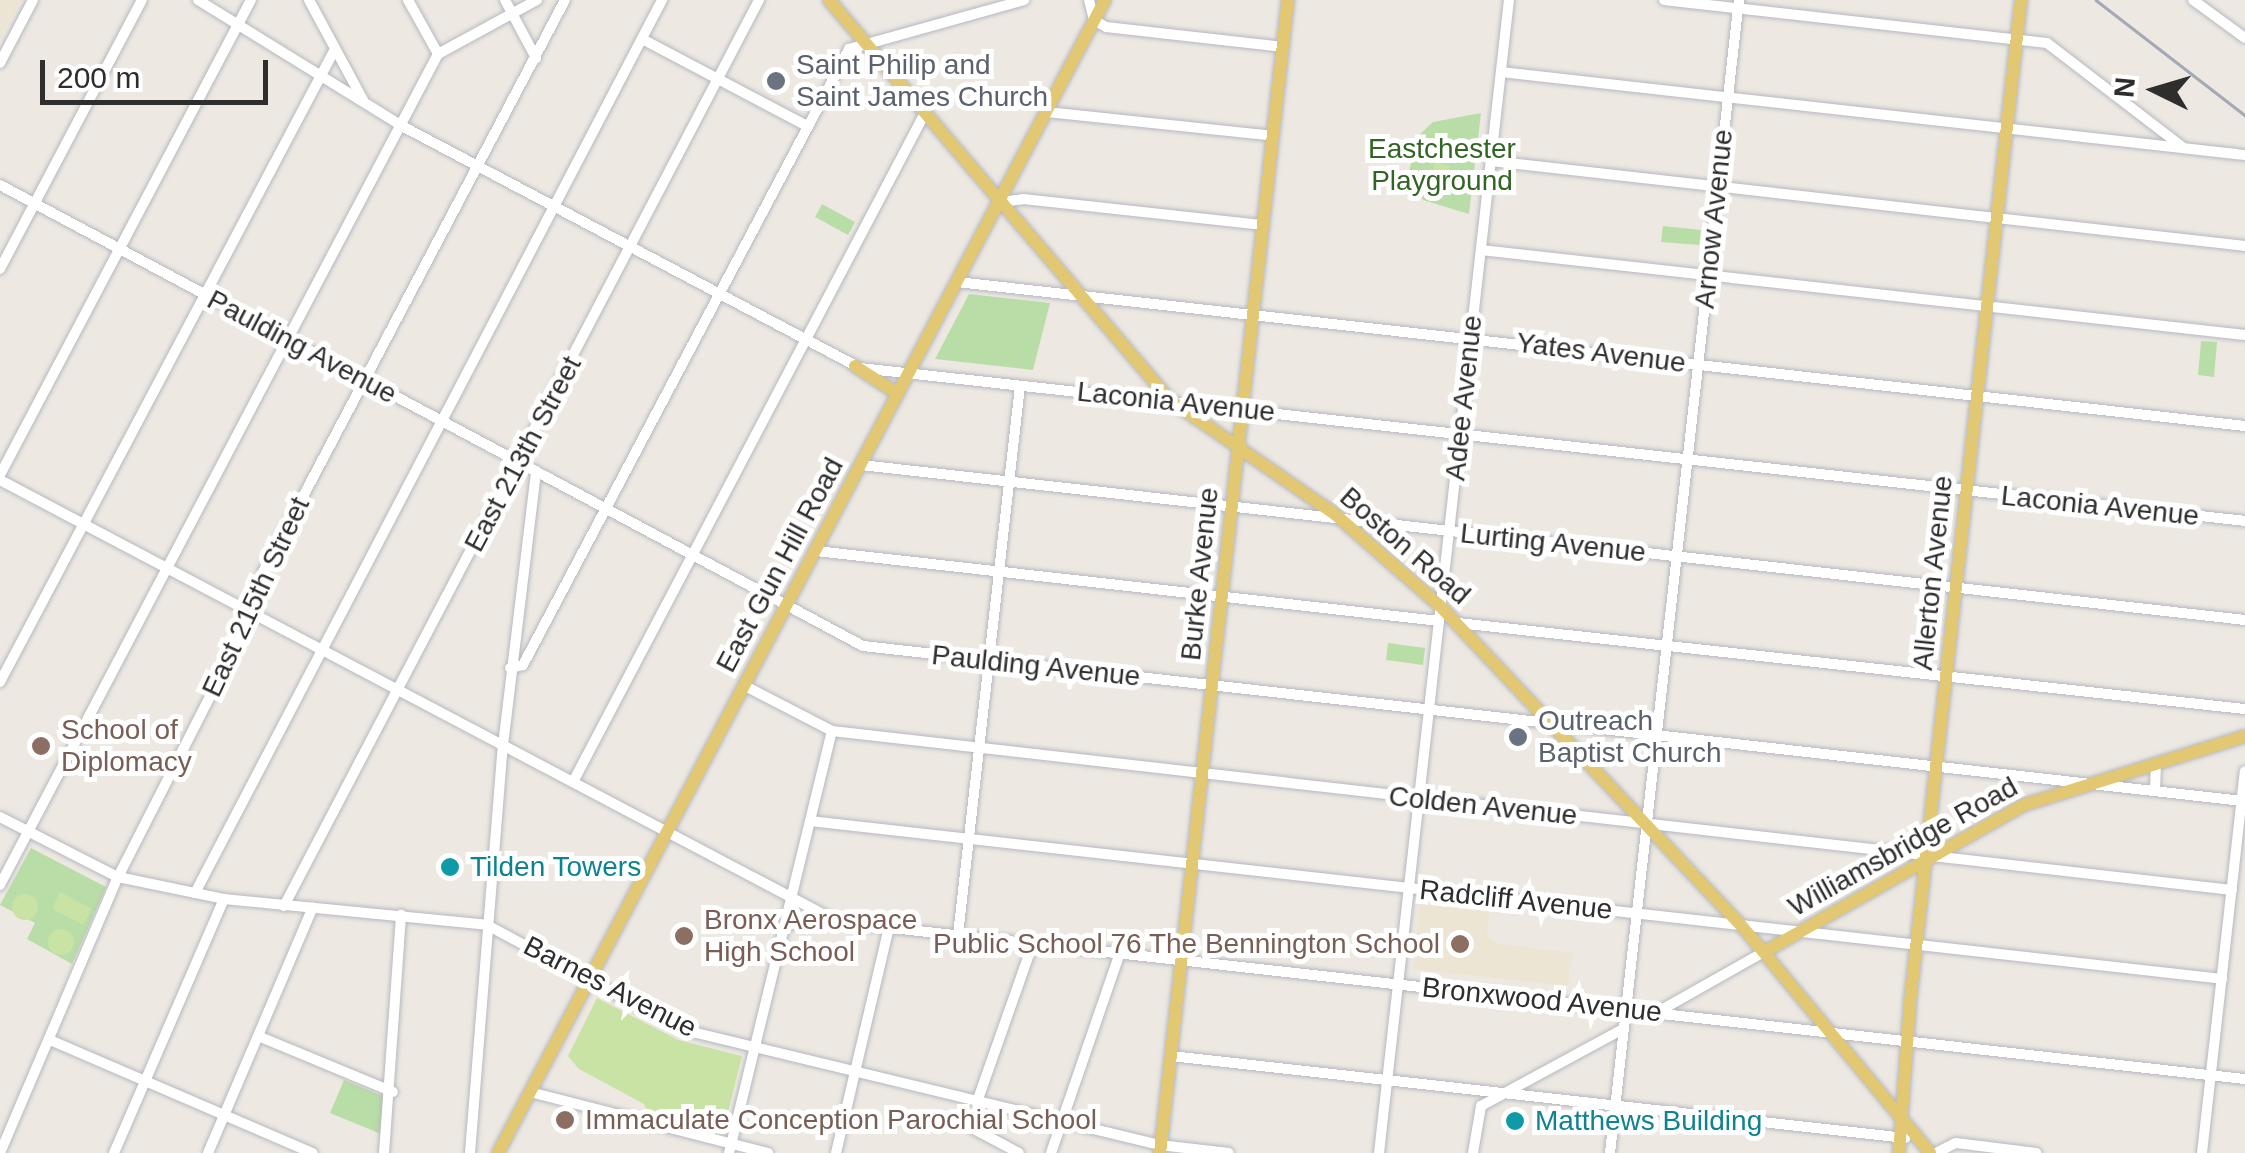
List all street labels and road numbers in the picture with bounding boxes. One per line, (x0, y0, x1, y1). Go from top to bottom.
street label: Arnow Avenue (1688, 127, 1740, 311)
street label: Paulding Avenue (201, 283, 403, 411)
street label: Adee Avenue (1439, 313, 1489, 483)
street label: Yates Avenue (1514, 326, 1688, 380)
street label: East 213th Street (457, 351, 589, 557)
street label: Laconia Avenue (1075, 375, 1277, 429)
street label: East Gun Hill Road (709, 452, 851, 678)
street label: Allerton Avenue (1906, 473, 1960, 673)
street label: Laconia Avenue (1999, 479, 2201, 533)
street label: Boston Road (1333, 480, 1477, 612)
street label: Burke Avenue (1174, 485, 1226, 663)
street label: East 215th Street (195, 492, 317, 702)
street label: Lurting Avenue (1458, 516, 1648, 570)
street label: Paulding Avenue (929, 638, 1143, 694)
street label: Williamsbridge Road (1783, 770, 2023, 924)
street label: Colden Avenue (1386, 779, 1580, 833)
street label: Radcliff Avenue (1417, 873, 1615, 927)
street label: Barnes Avenue (517, 929, 703, 1045)
street label: Bronxwood Avenue (1420, 971, 1664, 1029)

